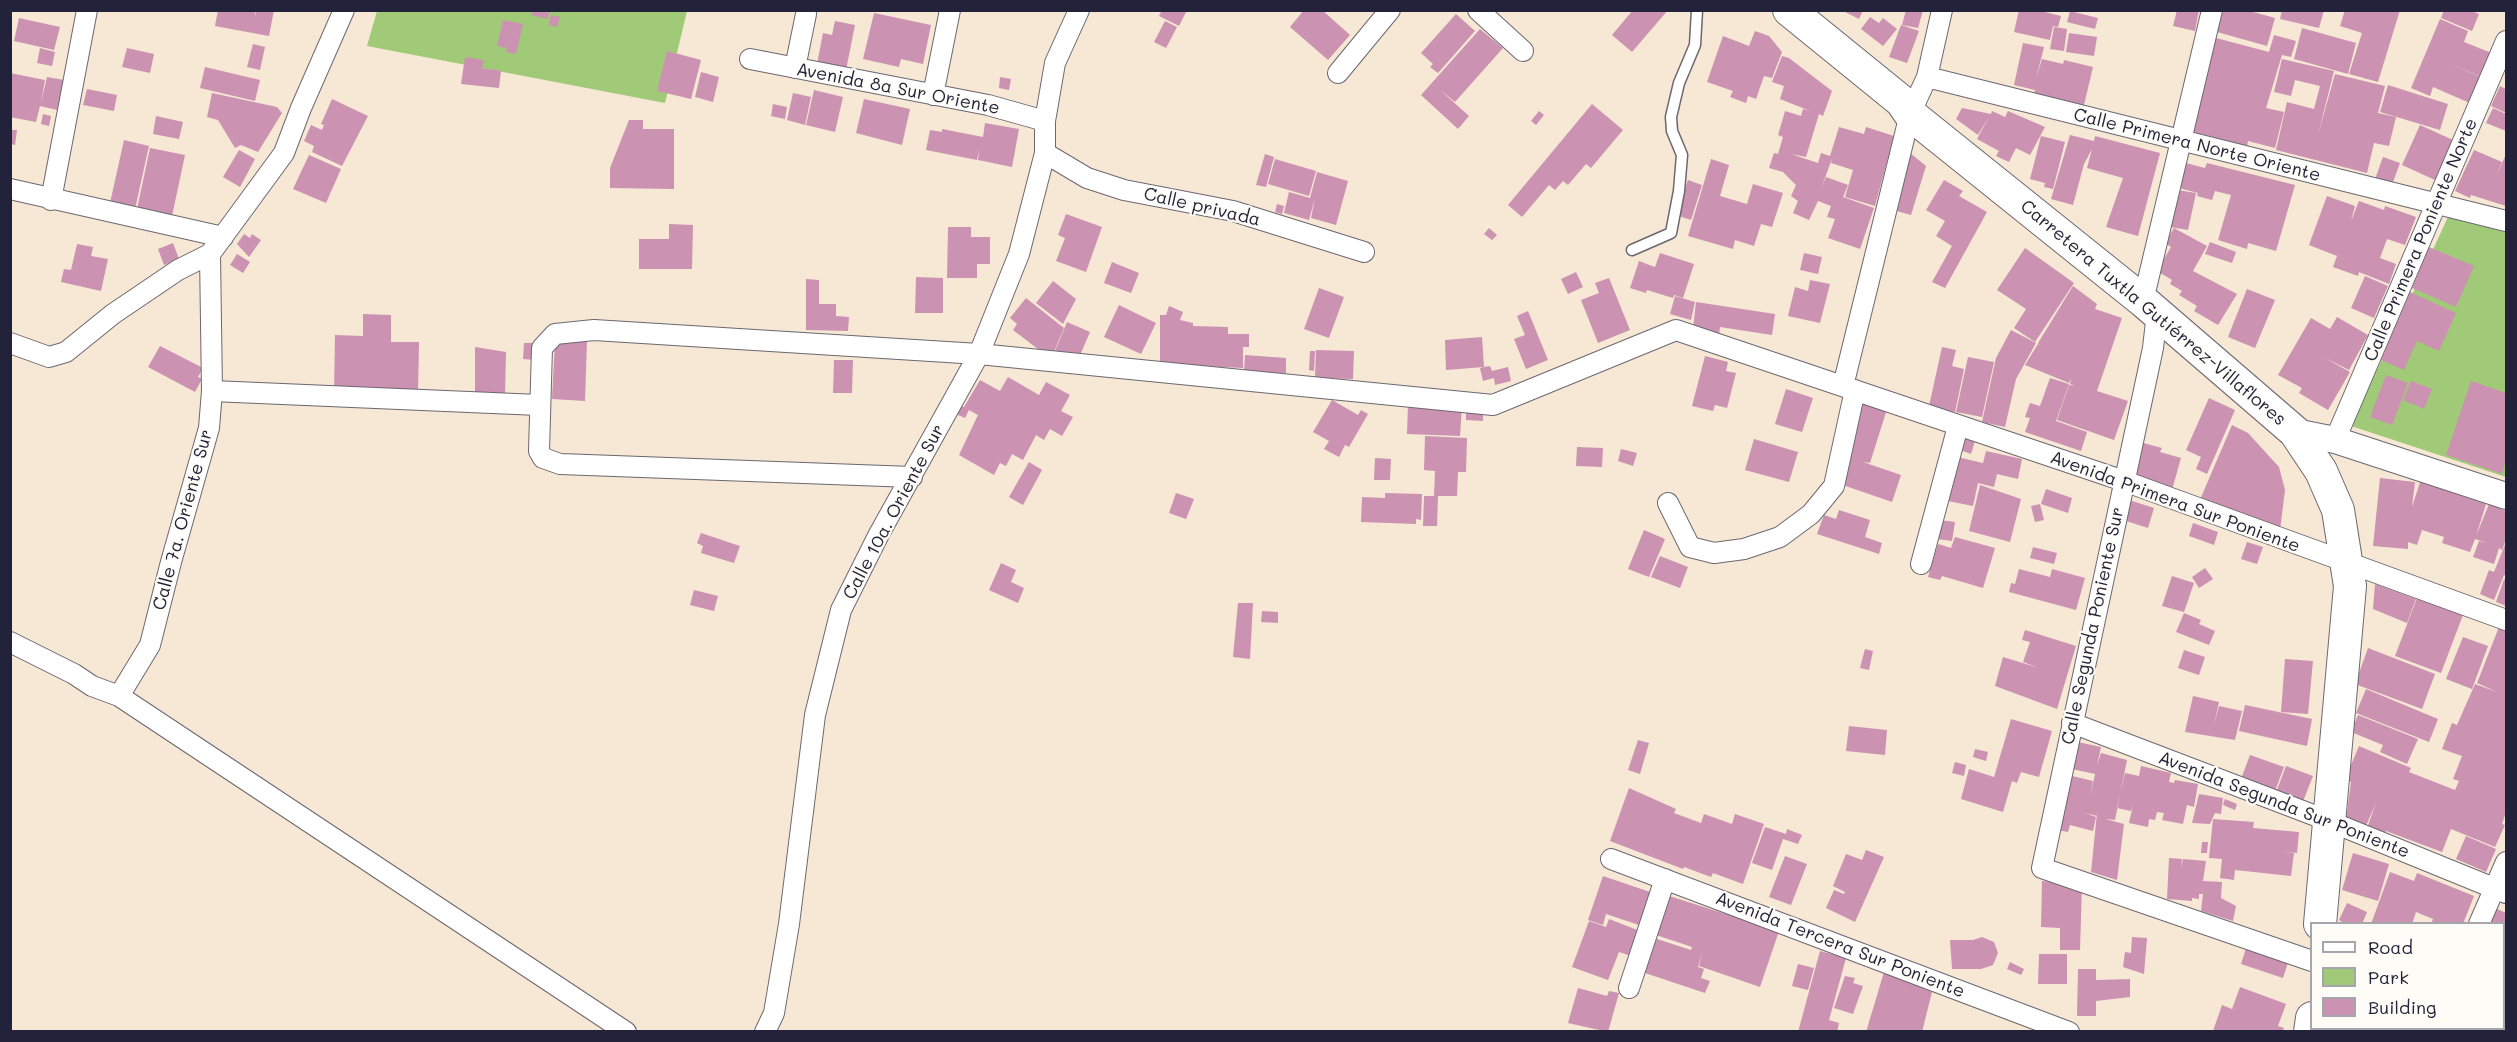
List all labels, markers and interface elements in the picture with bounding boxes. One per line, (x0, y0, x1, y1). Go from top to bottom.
street label: Avenida 8a Sur Oriente (794, 59, 1002, 119)
street label: Calle Primera Norte Oriente (2071, 104, 2323, 186)
street label: Calle Primera Poniente Norte (2360, 115, 2482, 365)
street label: Calle privada (1142, 183, 1262, 231)
street label: Carretera Tuxtla Gutiérrez-Villaflores (2016, 196, 2290, 430)
street label: Calle 10a. Oriente Sur (839, 421, 949, 603)
street label: Calle 7a. Oriente Sur (148, 427, 218, 613)
street label: Avenida Primera Sur Poniente (2047, 447, 2303, 557)
street label: Calle Segunda Poniente Sur (2057, 505, 2129, 747)
street label: Avenida Segunda Sur Poniente (2155, 747, 2413, 863)
street label: Avenida Tercera Sur Poniente (1712, 887, 1968, 1003)
legend (2310, 922, 2505, 1030)
text: Road (2368, 935, 2413, 959)
text: Park (2368, 965, 2409, 989)
text: Building (2368, 995, 2436, 1019)

